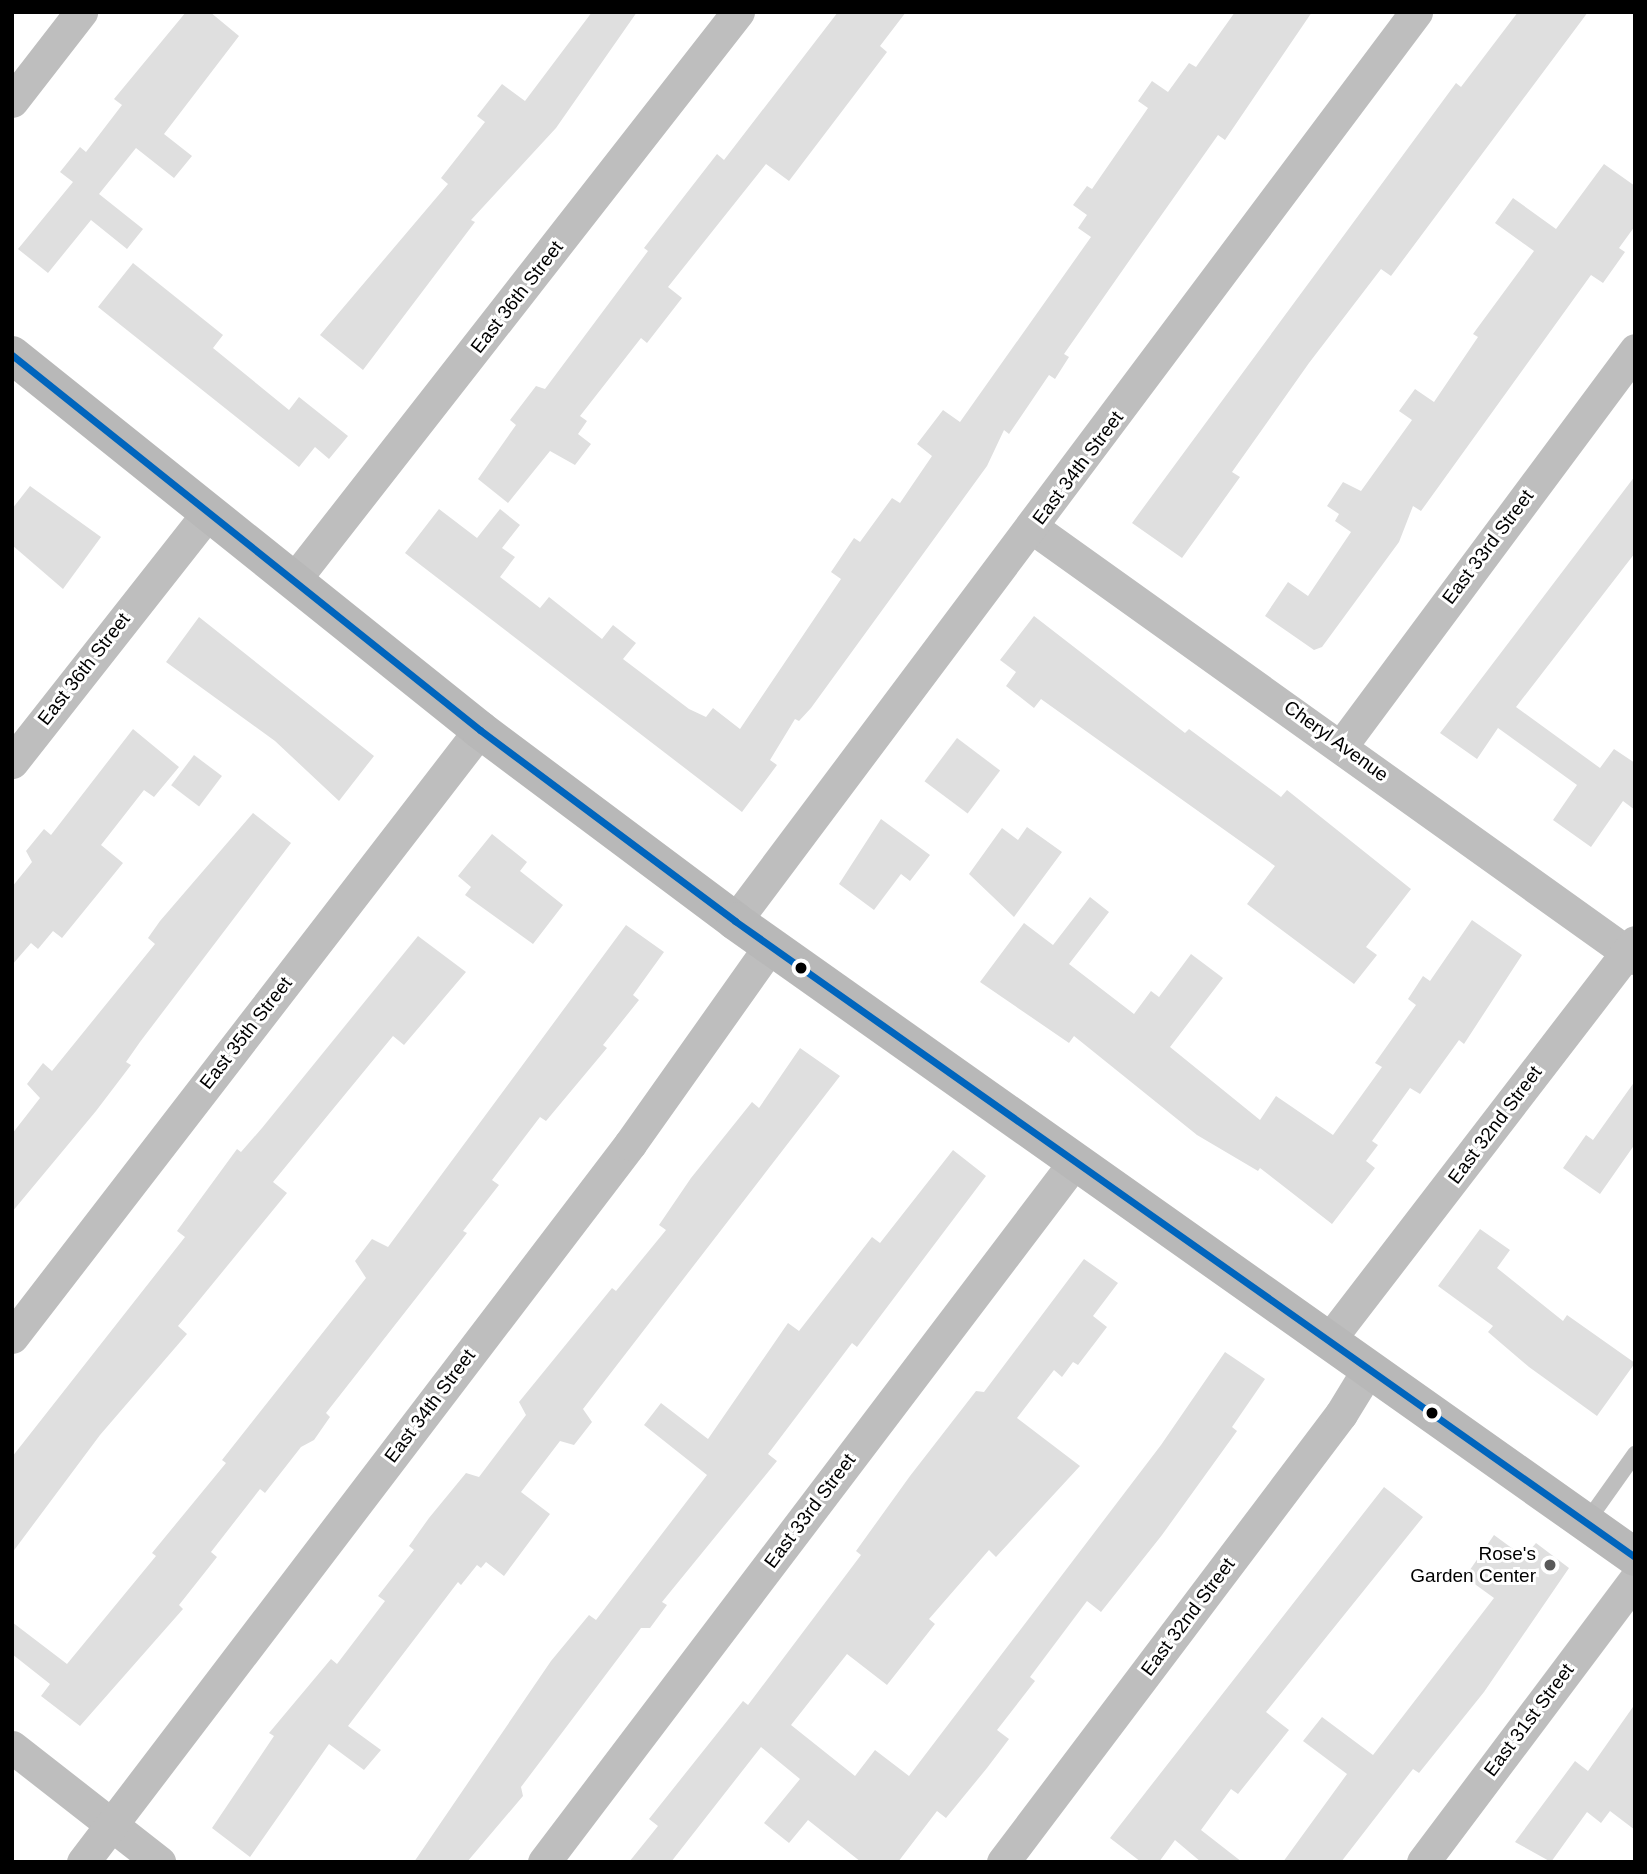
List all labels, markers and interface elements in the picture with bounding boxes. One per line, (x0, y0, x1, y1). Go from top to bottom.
street label: East 36th Street (466, 236, 568, 358)
street label: East 34th Street (1028, 407, 1128, 529)
street label: East 33rd Street (1438, 485, 1538, 609)
street label: East 36th Street (33, 608, 135, 730)
street label: Cheryl Avenue (1279, 695, 1393, 787)
unlabelled marker (794, 961, 808, 975)
street label: East 35th Street (195, 972, 297, 1094)
street label: East 32nd Street (1443, 1062, 1547, 1188)
street label: East 34th Street (380, 1345, 480, 1467)
unlabelled marker (1425, 1406, 1439, 1420)
street label: East 33rd Street (760, 1449, 860, 1573)
place label: Rose's Garden Center (1410, 1543, 1536, 1587)
street label: East 32nd Street (1136, 1554, 1240, 1680)
marker: Rose's Garden Center (1542, 1557, 1558, 1573)
street label: East 31st Street (1479, 1659, 1579, 1781)

